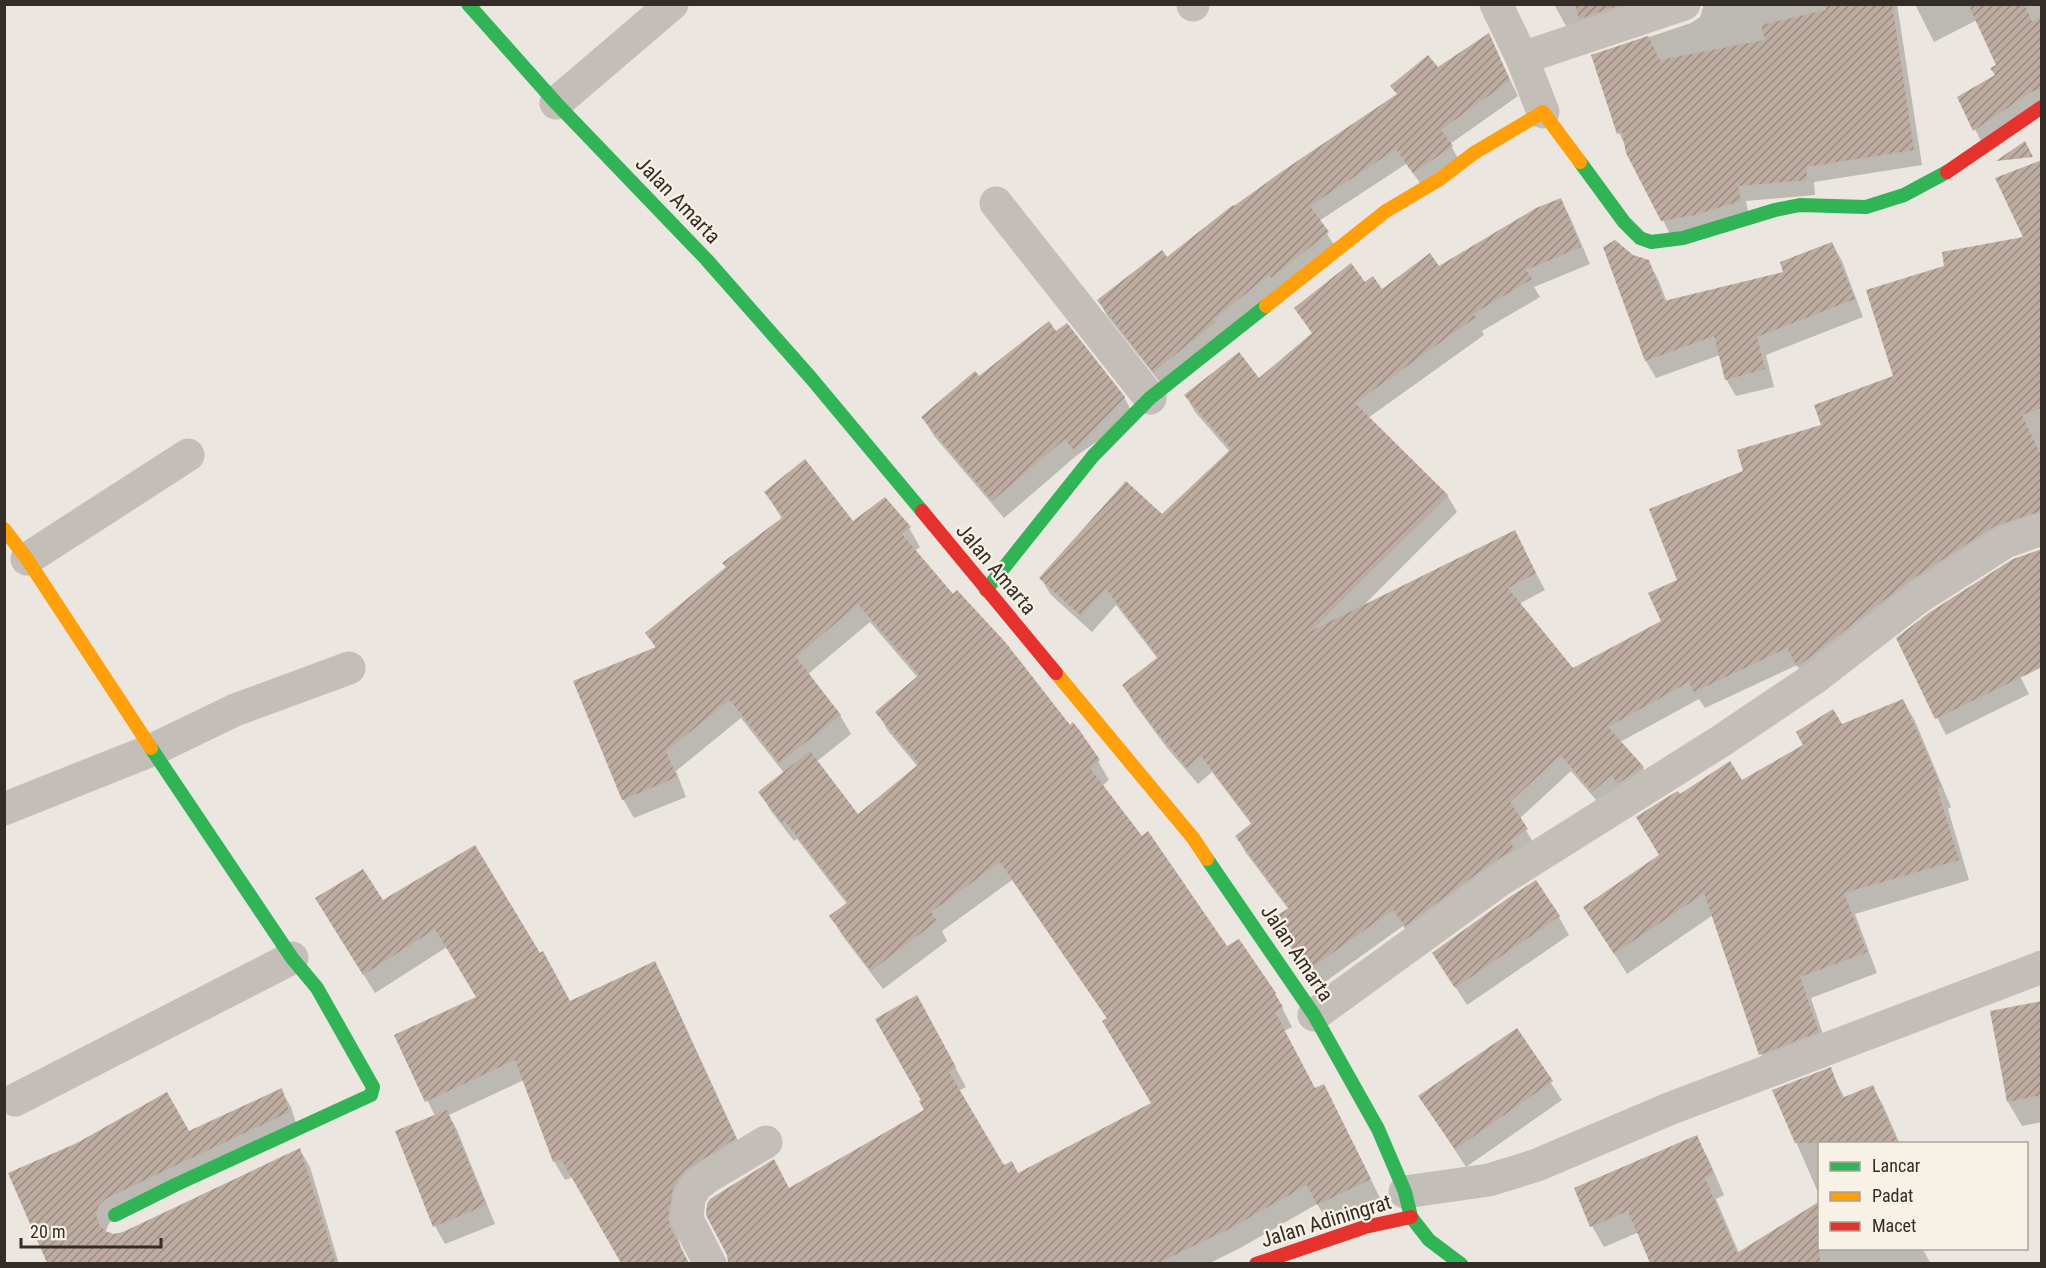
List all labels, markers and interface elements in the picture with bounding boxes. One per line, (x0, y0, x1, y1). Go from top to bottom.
street label: Jalan Amarta (631, 152, 725, 248)
street label: Jalan Amarta (951, 519, 1041, 619)
street label: Jalan Amarta (1256, 900, 1338, 1006)
legend (1818, 1142, 2028, 1250)
text: Lancar (1872, 1155, 1921, 1176)
text: Padat (1872, 1185, 1913, 1206)
street label: Jalan Adiningrat (1258, 1190, 1394, 1252)
scale bar (21, 1211, 160, 1249)
text: Macet (1872, 1215, 1916, 1236)
text: 20 m (30, 1221, 65, 1242)

